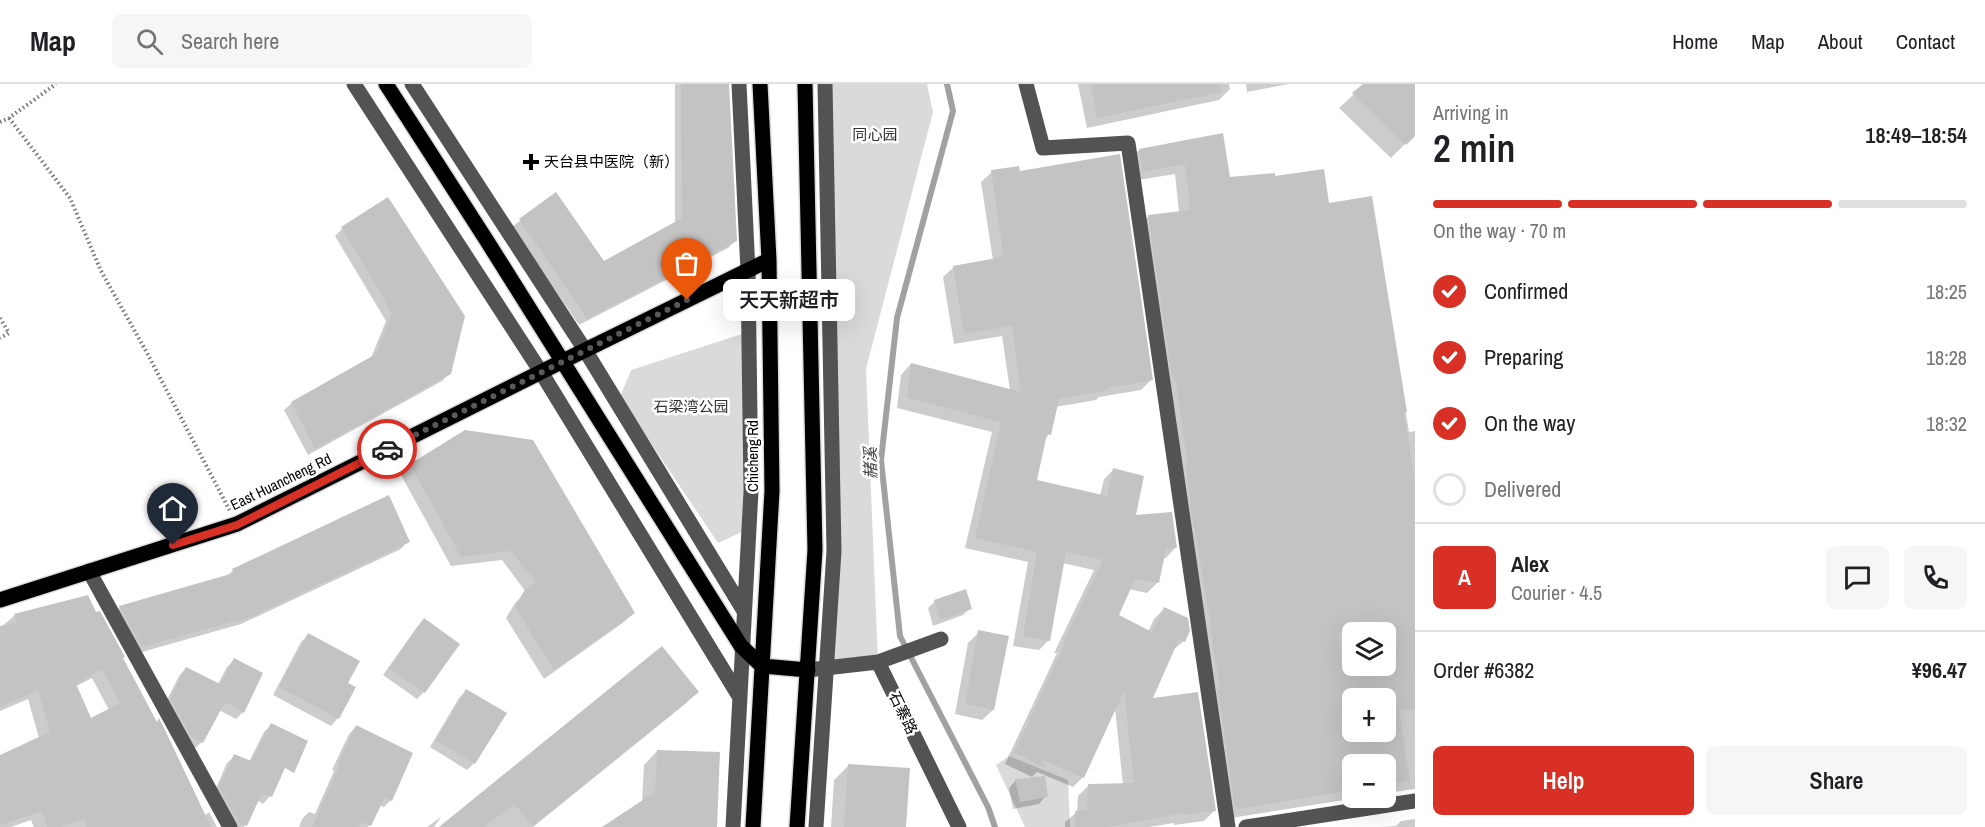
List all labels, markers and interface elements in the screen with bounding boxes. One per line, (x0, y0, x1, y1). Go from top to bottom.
search box (112, 14, 532, 68)
text: Map (30, 22, 76, 60)
icon: search (133, 25, 166, 58)
text: Search here (181, 26, 279, 56)
text: Home (1672, 27, 1718, 56)
text: Map (1751, 27, 1785, 56)
text: About (1818, 27, 1863, 56)
text: Contact (1896, 27, 1955, 56)
text: Arriving in (1433, 99, 1509, 126)
text: 18:49–18:54 (1865, 120, 1967, 150)
text: 2 min (1433, 122, 1515, 174)
park label: 同心园 (852, 124, 898, 145)
place label: 天台县中医院（新） (544, 151, 679, 172)
marker: 天台县中医院（新） (522, 153, 540, 171)
text: On the way · 70 m (1433, 217, 1566, 244)
pin (661, 238, 712, 300)
icon: bag (670, 247, 703, 280)
icon: check (1433, 275, 1466, 308)
text: Confirmed (1484, 276, 1568, 306)
text: 18:25 (1926, 278, 1967, 305)
callout: 天天新超市 (723, 279, 855, 321)
text: 天天新超市 (739, 286, 839, 313)
icon: check (1433, 341, 1466, 374)
text: Preparing (1484, 342, 1563, 372)
text: 18:28 (1926, 344, 1967, 371)
park label: 石梁湾公园 (653, 396, 729, 417)
icon: check (1433, 407, 1466, 440)
text: On the way (1484, 408, 1575, 438)
text: 18:32 (1926, 410, 1967, 437)
courier (357, 419, 417, 479)
street label: Chicheng Rd (742, 420, 763, 492)
icon: car (371, 433, 404, 466)
water label: 赭溪 (859, 445, 881, 479)
street label: East Huancheng Rd (227, 448, 335, 515)
text: Delivered (1484, 474, 1561, 504)
pin (147, 483, 198, 545)
icon: home (156, 492, 189, 525)
button: chat (1826, 546, 1889, 609)
button: phone (1904, 546, 1967, 609)
text: Alex (1511, 549, 1549, 579)
text: A (1458, 562, 1471, 592)
text: Courier · 4.5 (1511, 579, 1602, 606)
map controls (1342, 622, 1396, 808)
button: layers (1342, 622, 1396, 676)
text: Order #6382 (1433, 655, 1534, 685)
text: ¥96.47 (1912, 655, 1967, 685)
street label: 石寨路 (884, 688, 923, 738)
button: + (1342, 688, 1396, 742)
button: Help (1433, 746, 1694, 815)
button: Share (1706, 746, 1967, 815)
button: − (1342, 754, 1396, 808)

